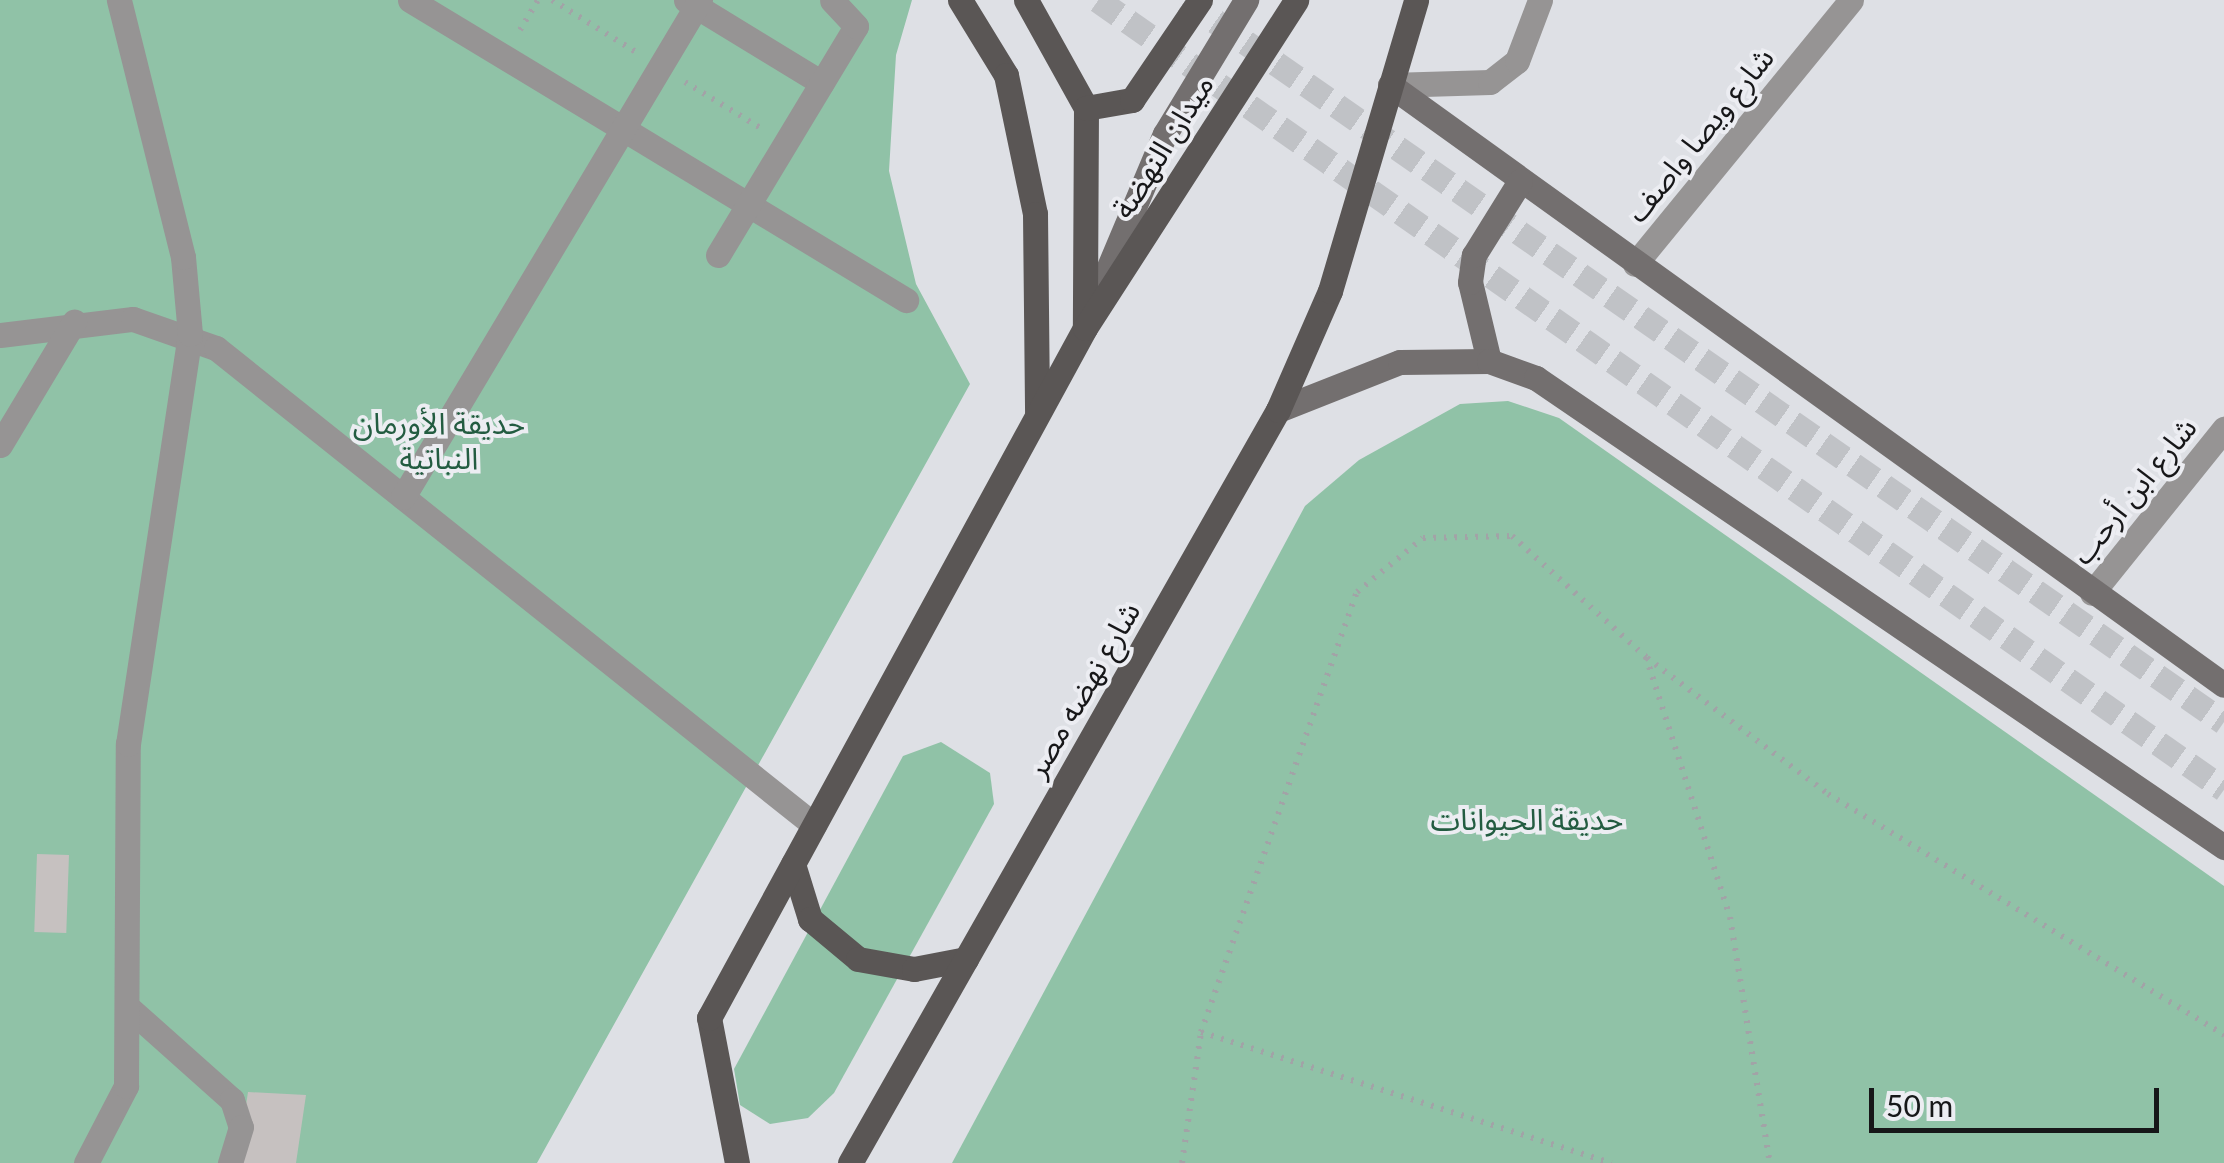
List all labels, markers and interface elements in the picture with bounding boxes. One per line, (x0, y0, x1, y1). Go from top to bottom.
street label: شارع ويصا واصف (1618, 40, 1780, 228)
street label: ميدان النهضة (1104, 68, 1220, 224)
park label: حديقة الأورمان النباتية (353, 404, 525, 474)
street label: شارع ابن أرحب (2063, 409, 2203, 571)
street label: شارع نهضه مصر (1017, 595, 1147, 783)
park label: حديقة الحيوانات (1431, 800, 1623, 836)
scale bar (1874, 1068, 2164, 1130)
text: 50 m (1886, 1087, 1953, 1123)

